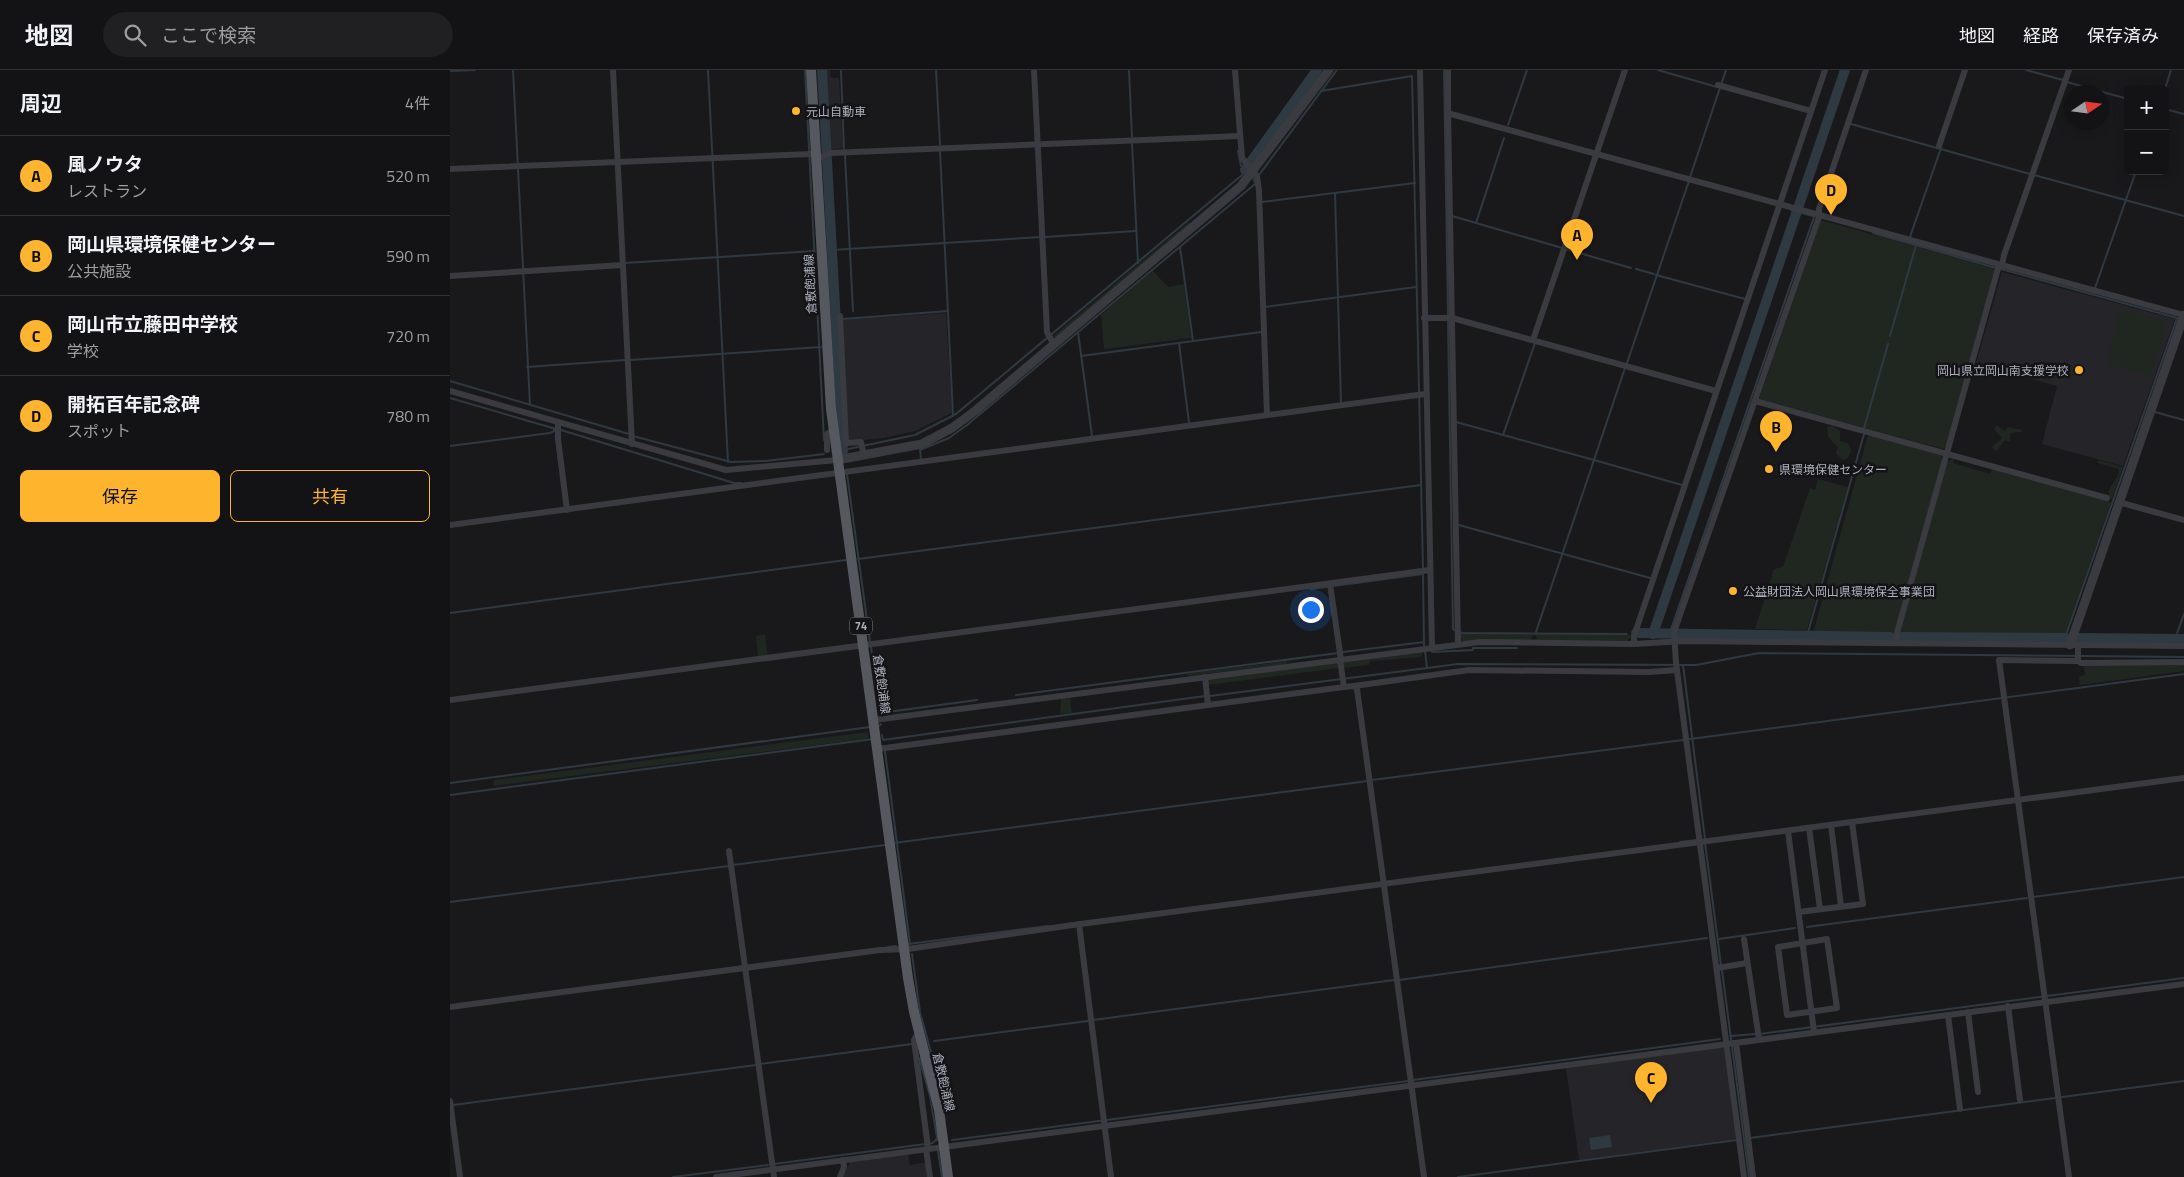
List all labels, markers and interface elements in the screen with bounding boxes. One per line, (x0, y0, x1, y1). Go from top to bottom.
search box (103, 12, 453, 57)
text: 地図 (25, 17, 73, 53)
text: ここで検索 (161, 20, 256, 49)
icon: search (121, 21, 149, 49)
text: 地図 (1959, 22, 1995, 49)
text: 経路 (2023, 22, 2059, 49)
text: 保存済み (2087, 22, 2159, 49)
north arrow (2064, 85, 2109, 130)
map controls (2124, 85, 2169, 175)
button: + (2124, 85, 2169, 130)
text: 周辺 (20, 87, 62, 119)
text: 4件 (405, 91, 430, 115)
place label: 元山自動車 (806, 102, 866, 121)
marker: 元山自動車 (790, 105, 802, 117)
button: − (2124, 130, 2169, 175)
text: 風ノウタ (67, 149, 143, 178)
text: A (31, 164, 41, 188)
text: 520 m (386, 164, 430, 188)
pin: D (1815, 174, 1847, 215)
text: レストラン (67, 179, 147, 203)
pin: A (1561, 219, 1593, 260)
text: 岡山県環境保健センター (67, 229, 276, 258)
text: B (31, 244, 41, 268)
text: 590 m (386, 244, 430, 268)
street label: 倉敷飽浦線 (799, 254, 821, 314)
text: 公共施設 (67, 259, 131, 283)
text: 岡山市立藤田中学校 (67, 309, 238, 338)
text: C (32, 324, 40, 348)
text: 720 m (386, 324, 430, 348)
text: 学校 (67, 339, 99, 363)
place label: 岡山県立岡山南支援学校 (1937, 361, 2069, 380)
marker: 岡山県立岡山南支援学校 (2073, 364, 2085, 376)
text: 開拓百年記念碑 (67, 389, 200, 418)
text: D (31, 404, 41, 428)
text: 780 m (386, 404, 430, 428)
pin: B (1760, 411, 1792, 452)
text: スポット (67, 419, 131, 443)
place label: 県環境保健センター (1779, 460, 1887, 479)
marker: 県環境保健センター (1763, 463, 1775, 475)
button: 保存 (20, 470, 220, 522)
button: 共有 (230, 470, 430, 522)
place label: 公益財団法人岡山県環境保全事業団 (1743, 582, 1935, 601)
marker: 公益財団法人岡山県環境保全事業団 (1727, 585, 1739, 597)
your location (1298, 597, 1324, 623)
road number: 74 (850, 618, 872, 634)
street label: 倉敷飽浦線 (868, 653, 896, 715)
street label: 倉敷飽浦線 (928, 1051, 960, 1113)
pin: C (1635, 1062, 1667, 1103)

